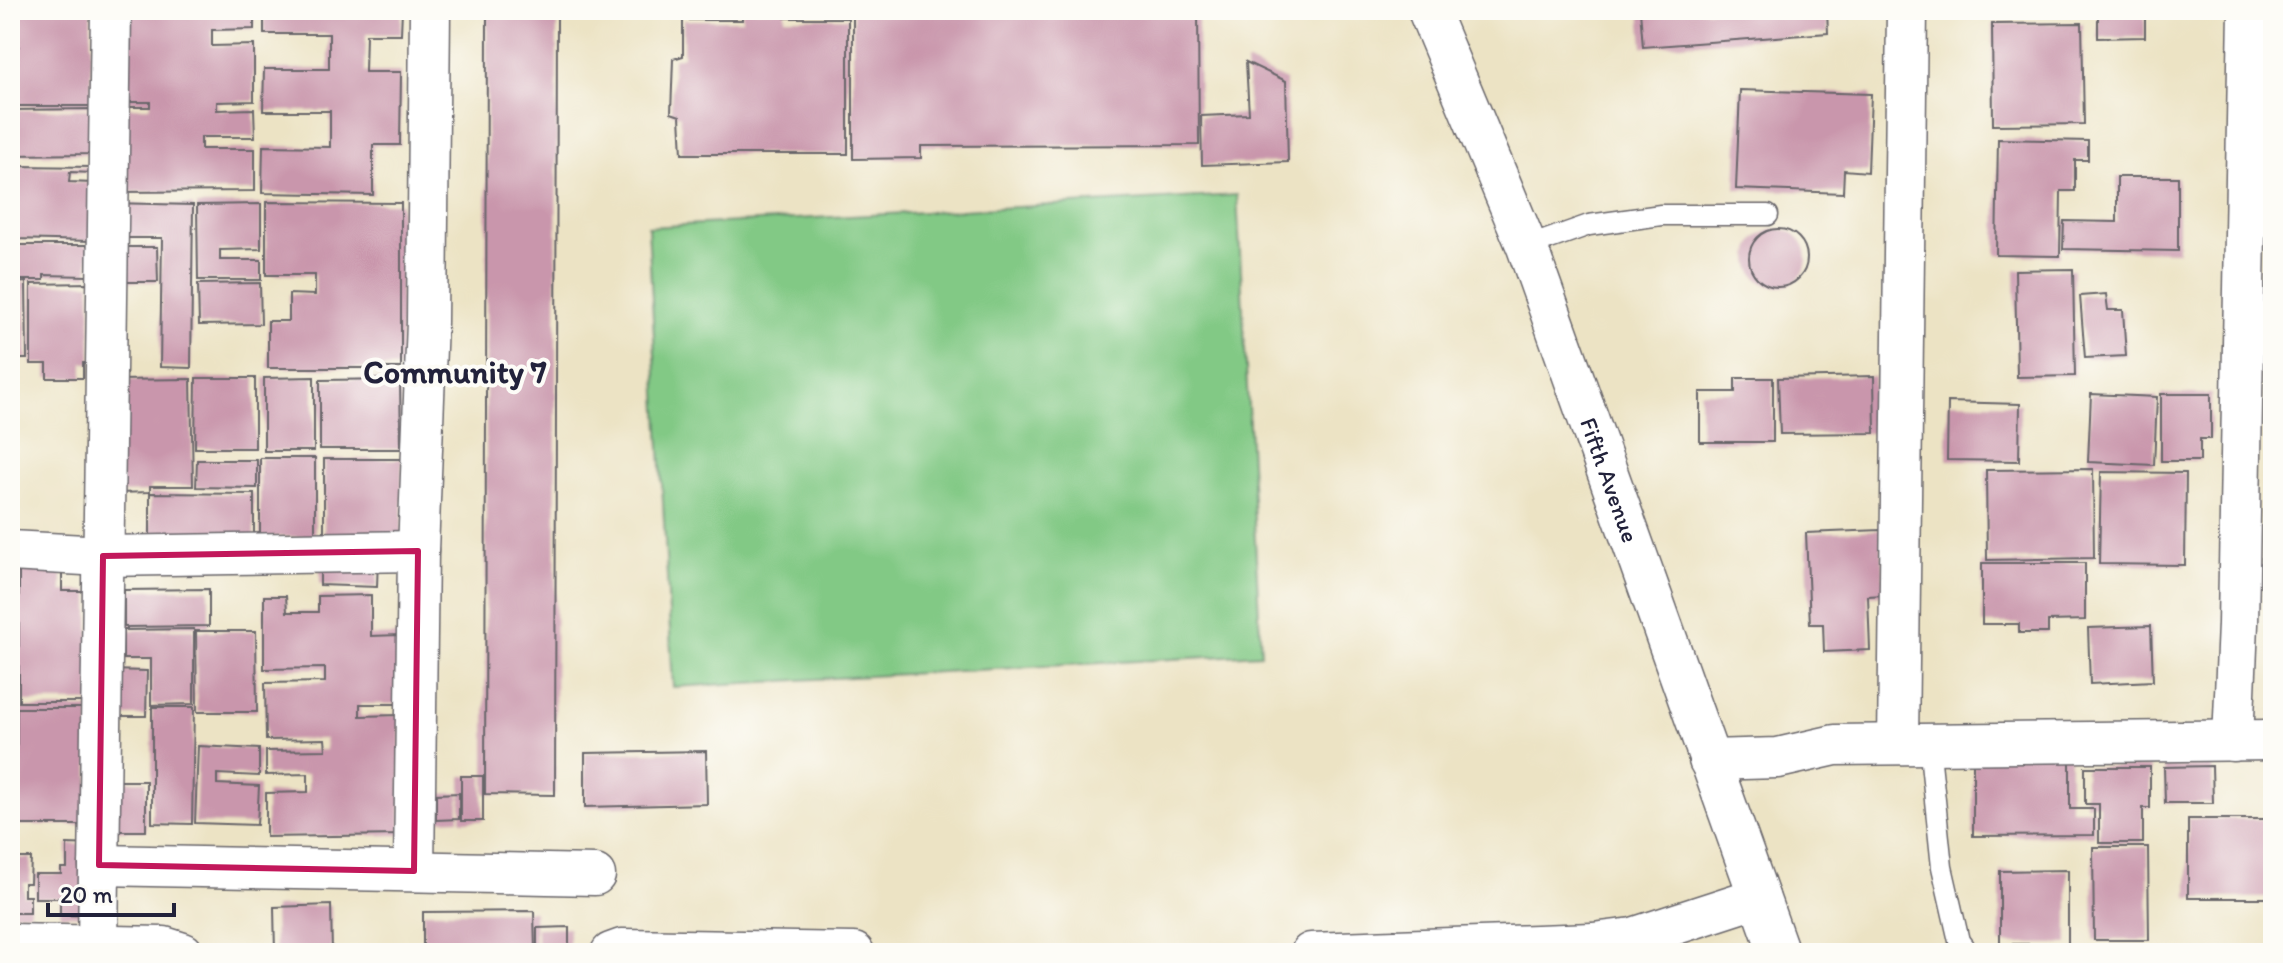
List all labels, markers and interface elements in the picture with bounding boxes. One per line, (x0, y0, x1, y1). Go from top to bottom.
district label: Community 7 (363, 353, 547, 391)
street label: Fifth Avenue (1574, 413, 1646, 546)
scale bar (48, 867, 174, 917)
text: 20 m (60, 880, 113, 909)

